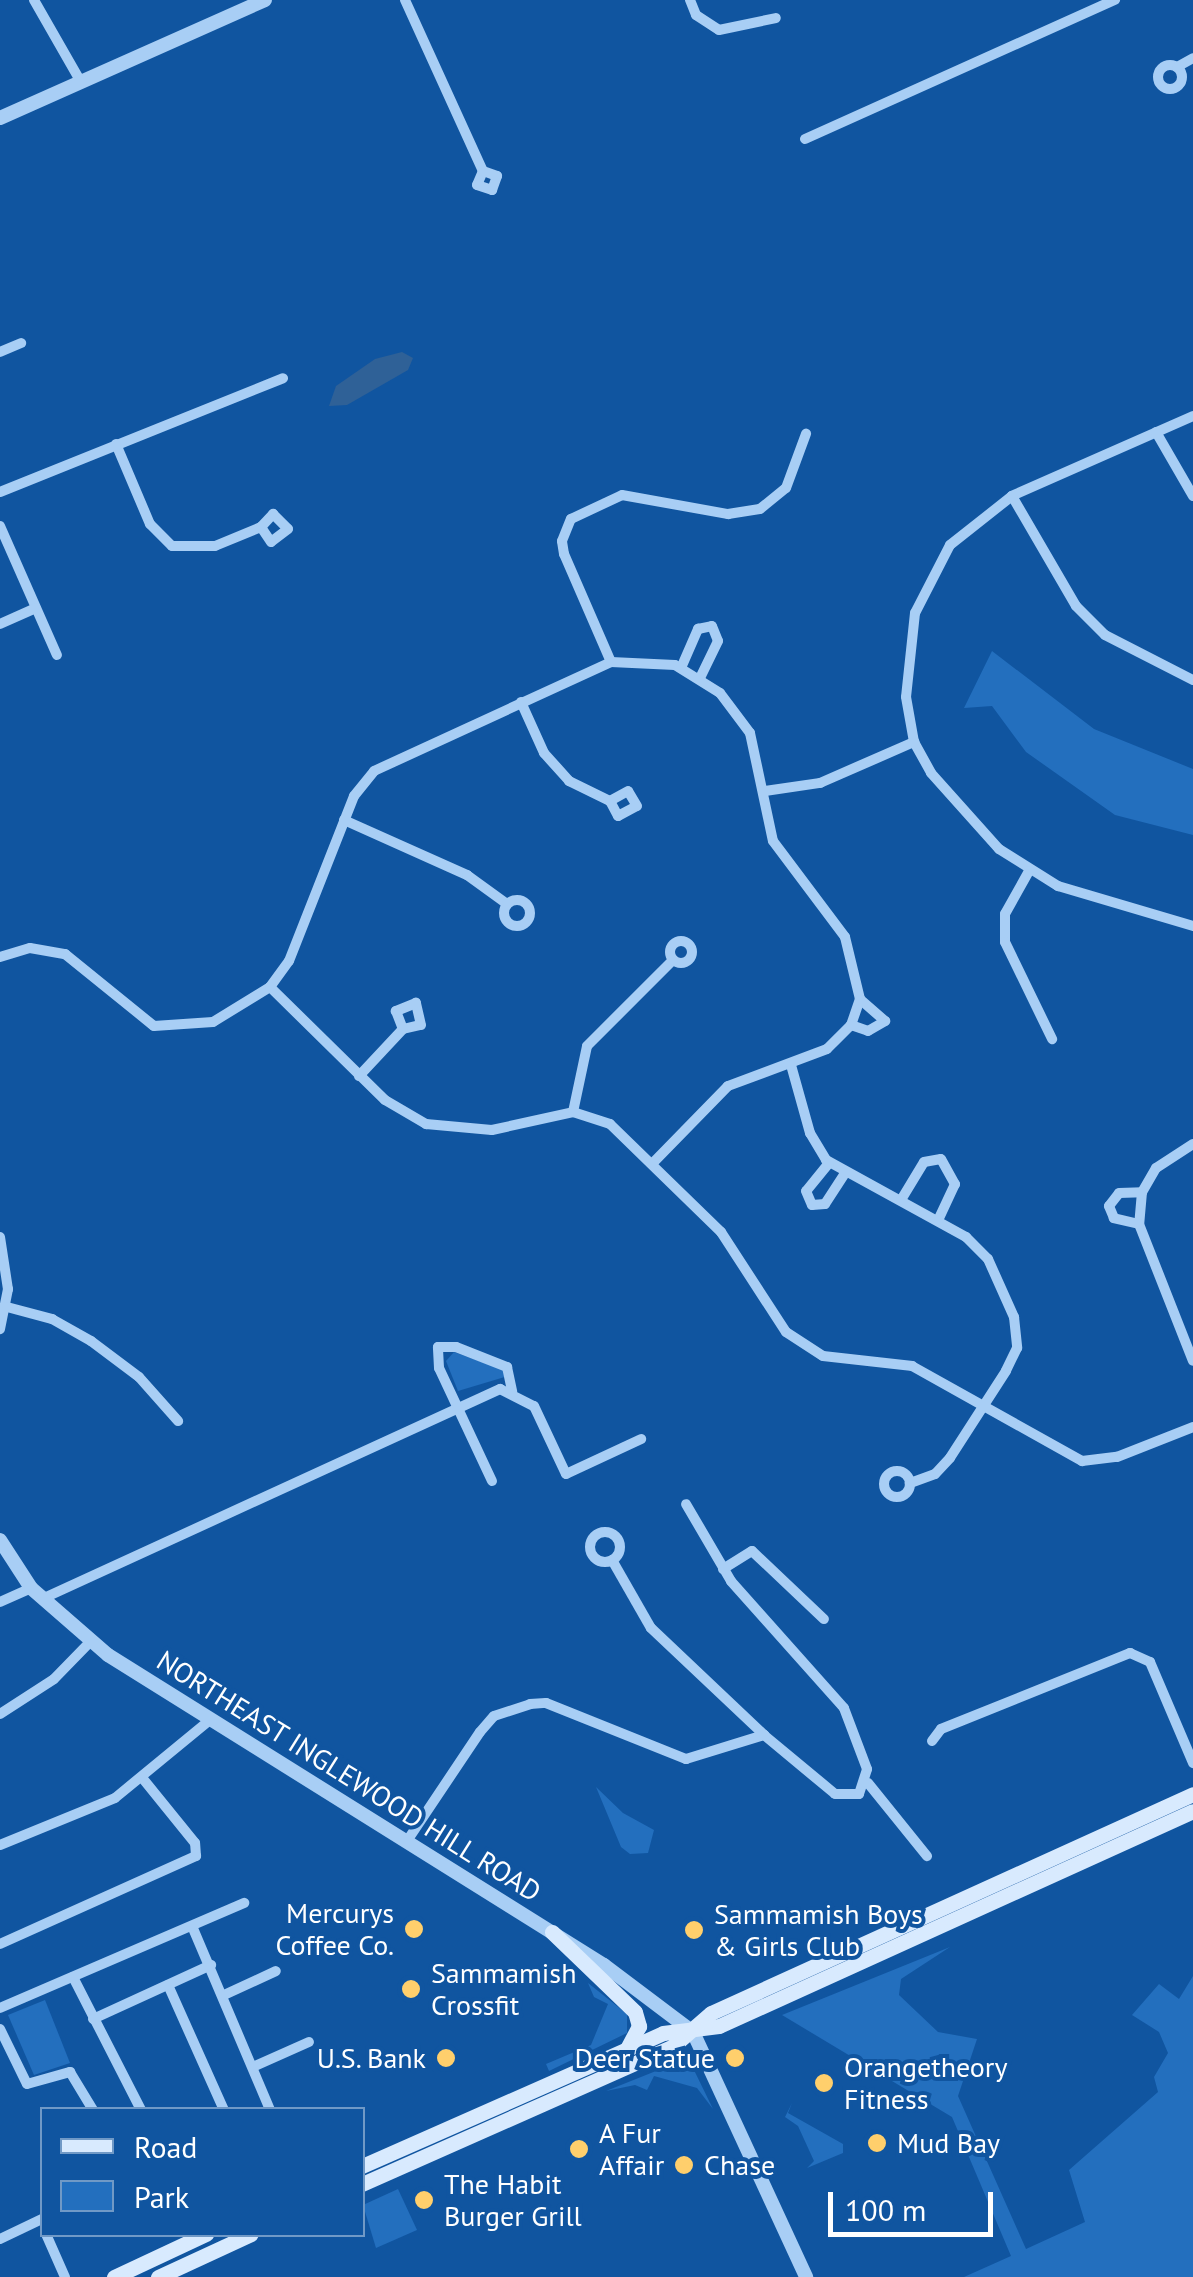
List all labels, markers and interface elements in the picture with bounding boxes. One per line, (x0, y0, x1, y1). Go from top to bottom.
street label: NORTHEAST INGLEWOOD HILL ROAD (150, 1643, 548, 1909)
place label: Mercurys Coffee Co. (275, 1896, 394, 1962)
place label: Sammamish Boys & Girls Club (714, 1897, 923, 1963)
marker: Mercurys Coffee Co. (403, 1918, 425, 1940)
marker: Sammamish Boys & Girls Club (683, 1919, 705, 1941)
place label: Sammamish Crossfit (431, 1956, 576, 2022)
marker: Sammamish Crossfit (400, 1978, 422, 2000)
place label: U.S. Bank (314, 2041, 426, 2075)
place label: Deer Statue (574, 2041, 715, 2075)
marker: U.S. Bank (435, 2047, 457, 2069)
marker: Deer Statue (724, 2047, 746, 2069)
place label: Orangetheory Fitness (844, 2050, 1007, 2116)
marker: Orangetheory Fitness (813, 2072, 835, 2094)
legend (40, 2107, 365, 2237)
place label: A Fur Affair (599, 2116, 664, 2182)
place label: Mud Bay (897, 2126, 1000, 2160)
text: Road (134, 2127, 198, 2166)
marker: Mud Bay (866, 2132, 888, 2154)
marker: A Fur Affair (568, 2138, 590, 2160)
place label: Chase (704, 2148, 775, 2182)
marker: Chase (673, 2154, 695, 2176)
place label: The Habit Burger Grill (444, 2167, 582, 2233)
scale bar (833, 2172, 998, 2234)
text: Park (134, 2177, 189, 2216)
marker: The Habit Burger Grill (413, 2189, 435, 2211)
text: 100 m (845, 2190, 926, 2229)

